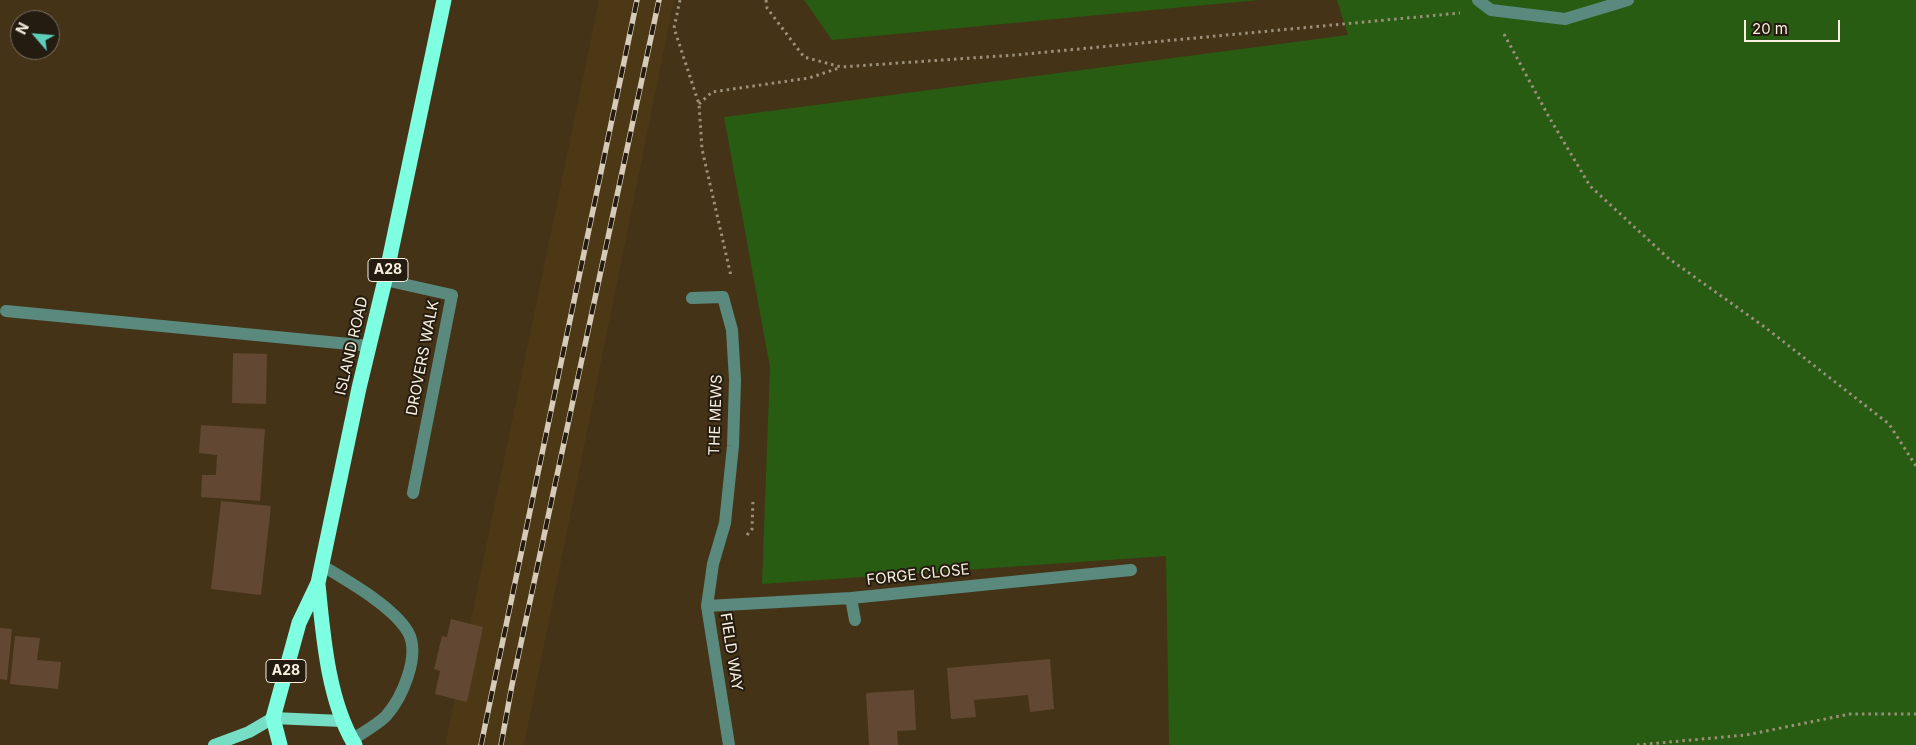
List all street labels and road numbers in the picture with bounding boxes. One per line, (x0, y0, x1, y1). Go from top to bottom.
road number: A28 (368, 258, 408, 282)
street label: ISLAND ROAD (332, 295, 372, 397)
street label: DROVERS WALK (403, 299, 443, 417)
street label: THE MEWS (706, 374, 726, 456)
street label: FORGE CLOSE (866, 561, 970, 589)
street label: FIELD WAY (716, 612, 746, 692)
road number: A28 (266, 659, 306, 682)

